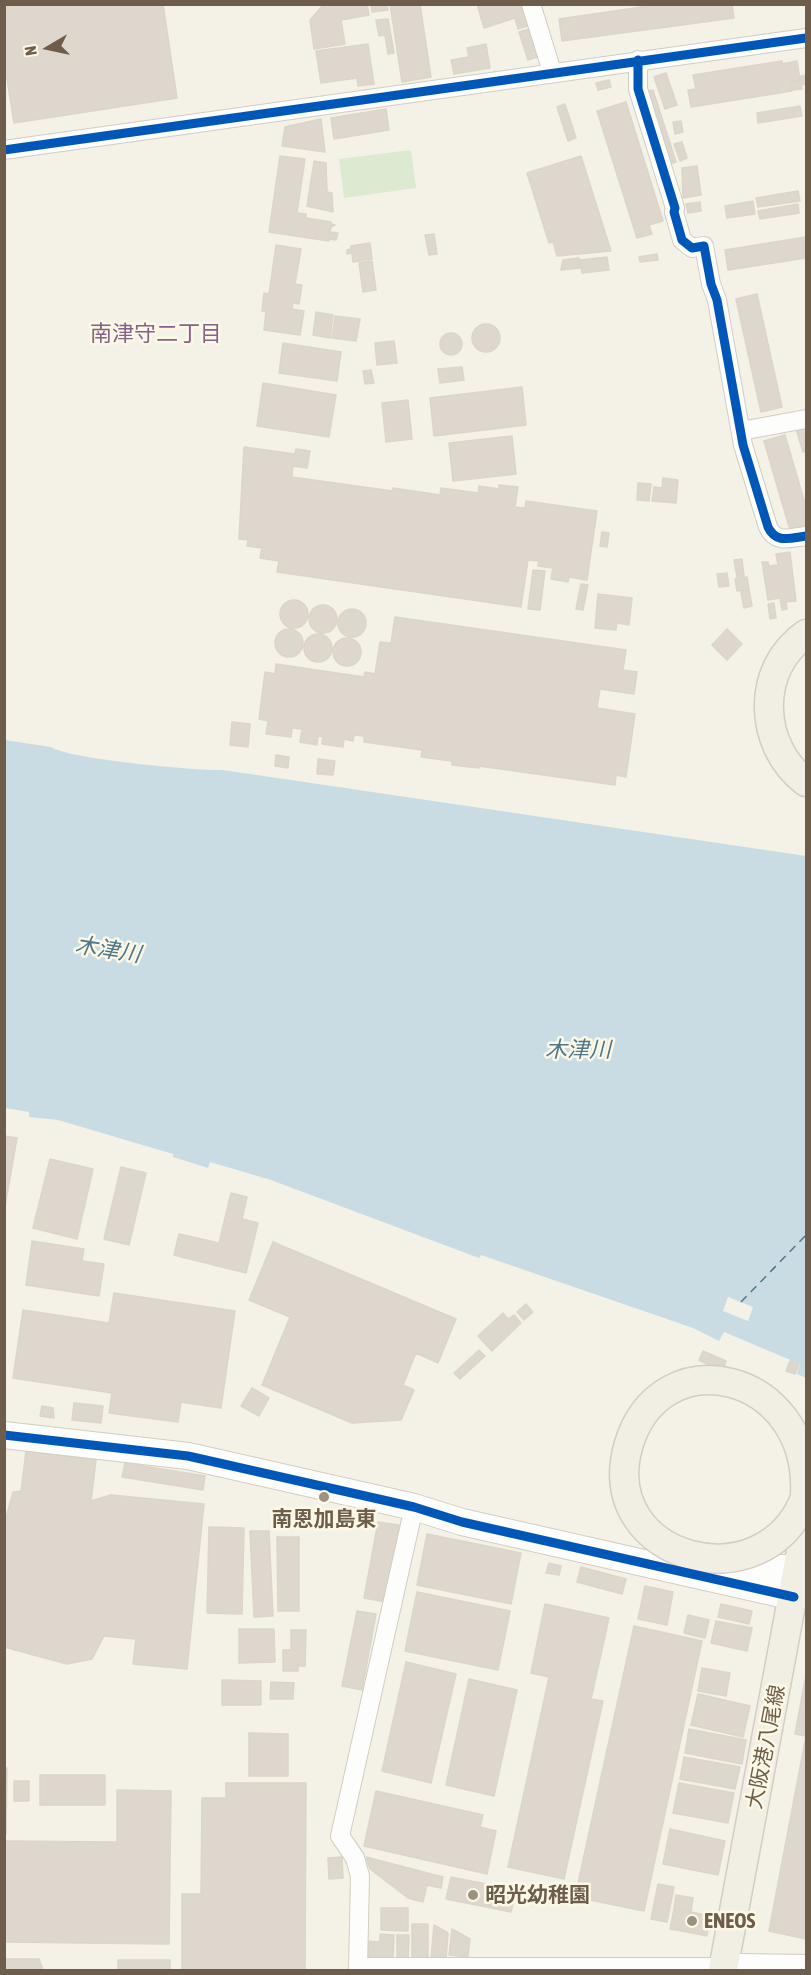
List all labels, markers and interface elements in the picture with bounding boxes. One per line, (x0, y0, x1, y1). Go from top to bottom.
north arrow (18, 18, 78, 78)
text: N (21, 45, 40, 57)
district label: 南津守二丁目 (90, 321, 222, 347)
water label: 木津川 (73, 932, 143, 968)
water label: 木津川 (545, 1037, 611, 1063)
marker: 南恩加島東 (317, 1490, 331, 1504)
place label: 南恩加島東 (272, 1506, 376, 1532)
street label: 大阪港八尾線 (742, 1683, 790, 1811)
place label: 昭光幼稚園 (485, 1882, 590, 1908)
marker: 昭光幼稚園 (466, 1888, 480, 1902)
place label: ENEOS (704, 1908, 755, 1934)
marker: ENEOS (685, 1914, 699, 1928)

